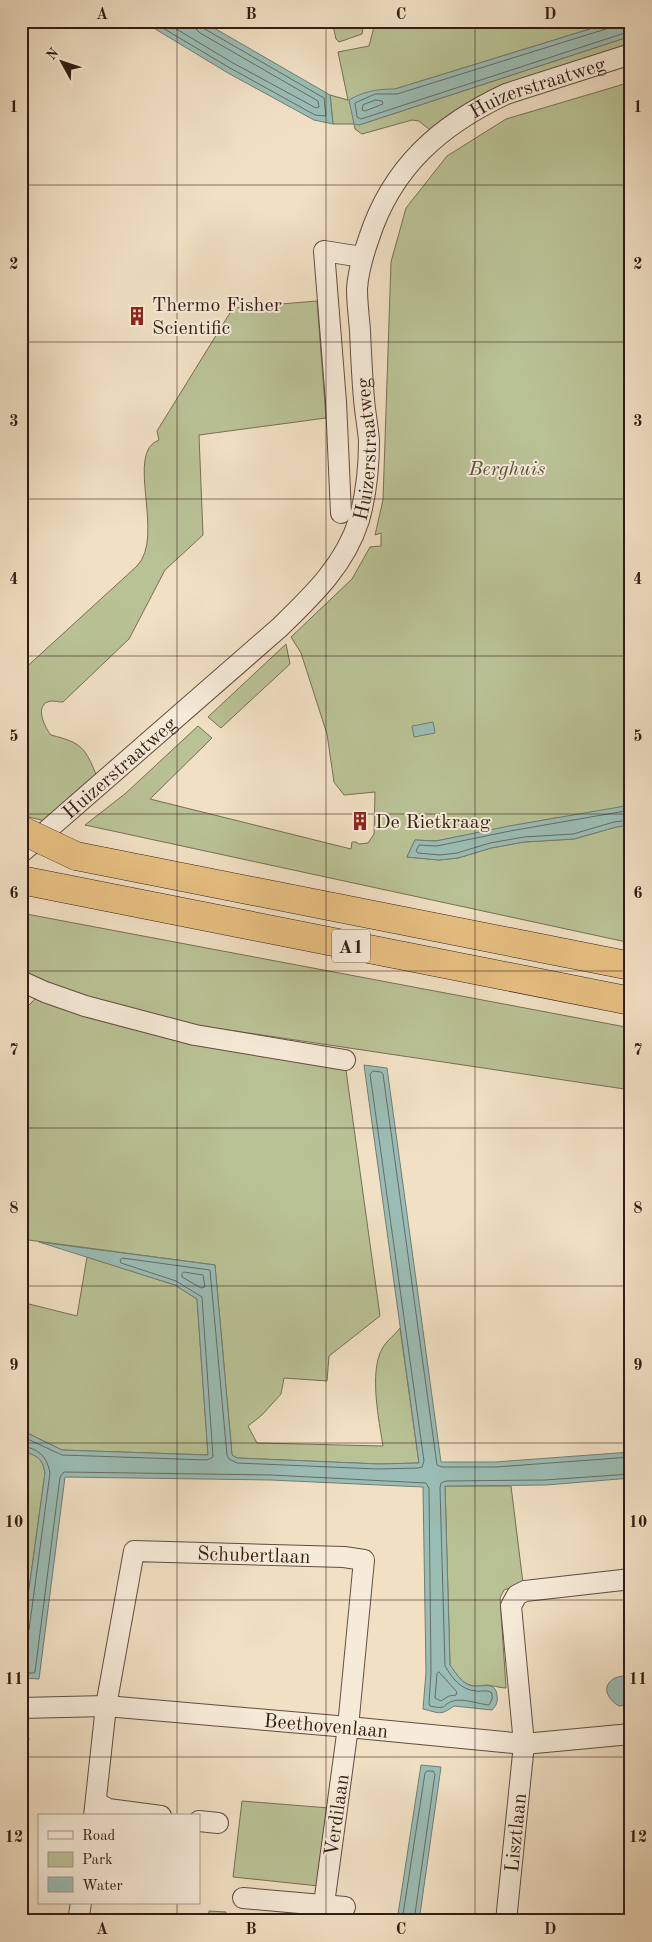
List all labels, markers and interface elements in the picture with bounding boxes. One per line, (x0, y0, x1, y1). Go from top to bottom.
text: A (96, 7, 108, 23)
text: B (245, 7, 257, 23)
text: C (396, 7, 406, 23)
text: D (544, 7, 556, 23)
north arrow (38, 38, 88, 88)
text: N (44, 45, 62, 63)
street label: Huizerstraatweg (467, 55, 608, 123)
text: 1 (9, 100, 19, 116)
text: 1 (633, 100, 643, 116)
text: 2 (9, 257, 19, 273)
text: 2 (633, 257, 643, 273)
place label: Thermo Fisher Scientific (152, 296, 282, 339)
building icon: Thermo Fisher Scientific (126, 305, 148, 327)
street label: Huizerstraatweg (351, 377, 381, 523)
text: 3 (9, 414, 19, 430)
text: 3 (633, 414, 643, 430)
park label: Berghuis (468, 460, 545, 480)
text: 4 (9, 572, 19, 588)
text: 4 (633, 572, 643, 588)
street label: Huizerstraatweg (60, 714, 181, 824)
text: 5 (9, 729, 19, 745)
text: 5 (633, 729, 643, 745)
building icon: De Rietkraag (349, 810, 371, 832)
place label: De Rietkraag (375, 813, 491, 833)
text: 6 (9, 886, 19, 902)
text: 6 (633, 886, 643, 902)
road number: A1 (332, 929, 370, 962)
text: 7 (9, 1043, 19, 1059)
text: 7 (633, 1043, 643, 1059)
text: 8 (9, 1201, 19, 1217)
text: 8 (633, 1201, 643, 1217)
text: 9 (9, 1358, 19, 1374)
text: 9 (633, 1358, 643, 1374)
text: 10 (5, 1515, 23, 1531)
text: 10 (629, 1515, 647, 1531)
street label: Schubertlaan (197, 1545, 311, 1568)
text: 11 (5, 1672, 23, 1688)
text: 11 (629, 1672, 647, 1688)
street label: Beethovenlaan (263, 1712, 389, 1743)
street label: Verdilaan (322, 1773, 354, 1858)
street label: Lisztlaan (503, 1792, 531, 1873)
legend (38, 1814, 200, 1904)
text: Road (82, 1829, 116, 1844)
text: 12 (5, 1830, 23, 1846)
text: 12 (629, 1830, 647, 1846)
text: Park (82, 1853, 113, 1868)
text: Water (82, 1879, 123, 1894)
text: A (96, 1922, 108, 1938)
text: B (245, 1922, 257, 1938)
text: C (396, 1922, 406, 1938)
text: D (544, 1922, 556, 1938)

